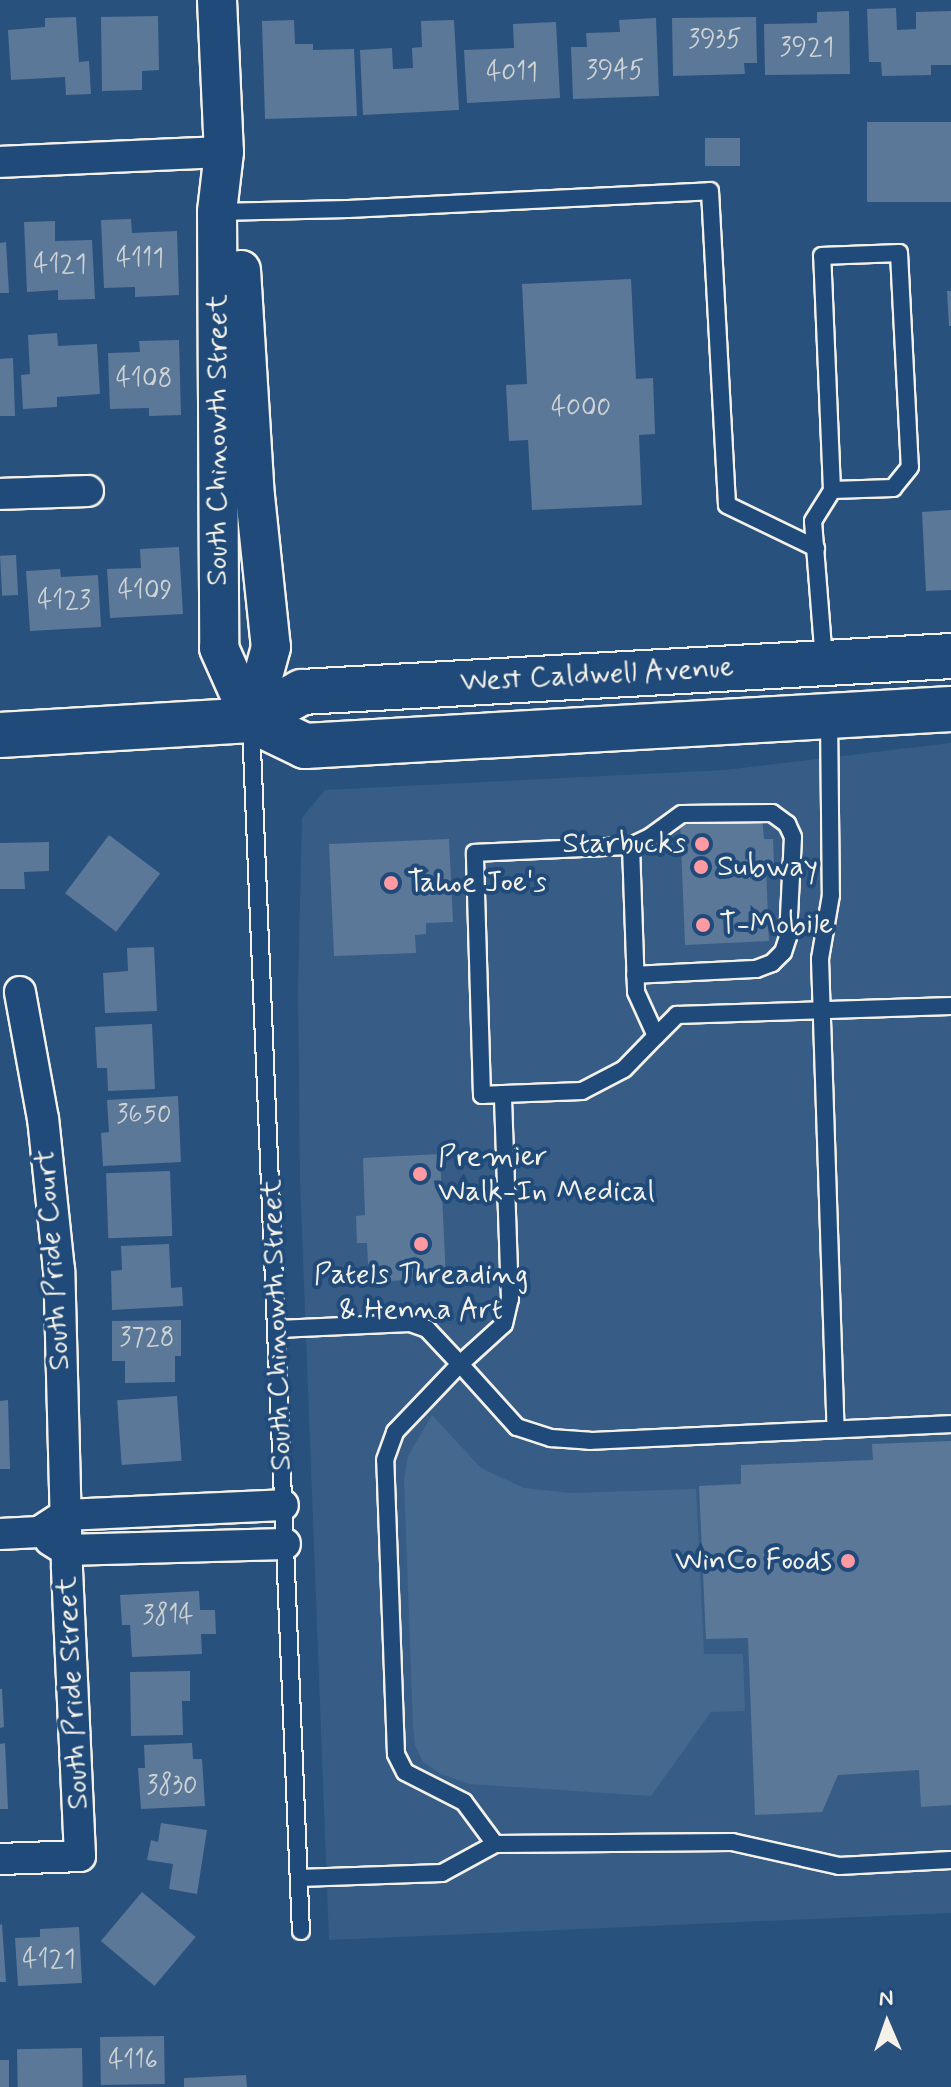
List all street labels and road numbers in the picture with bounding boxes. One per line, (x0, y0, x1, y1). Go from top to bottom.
street label: South Chinowth Street (200, 294, 236, 586)
street label: West Caldwell Avenue (457, 650, 737, 700)
street label: South Pride Court (27, 1149, 79, 1371)
street label: South Chinowth Street (254, 1179, 300, 1471)
street label: South Pride Street (49, 1575, 97, 1811)

